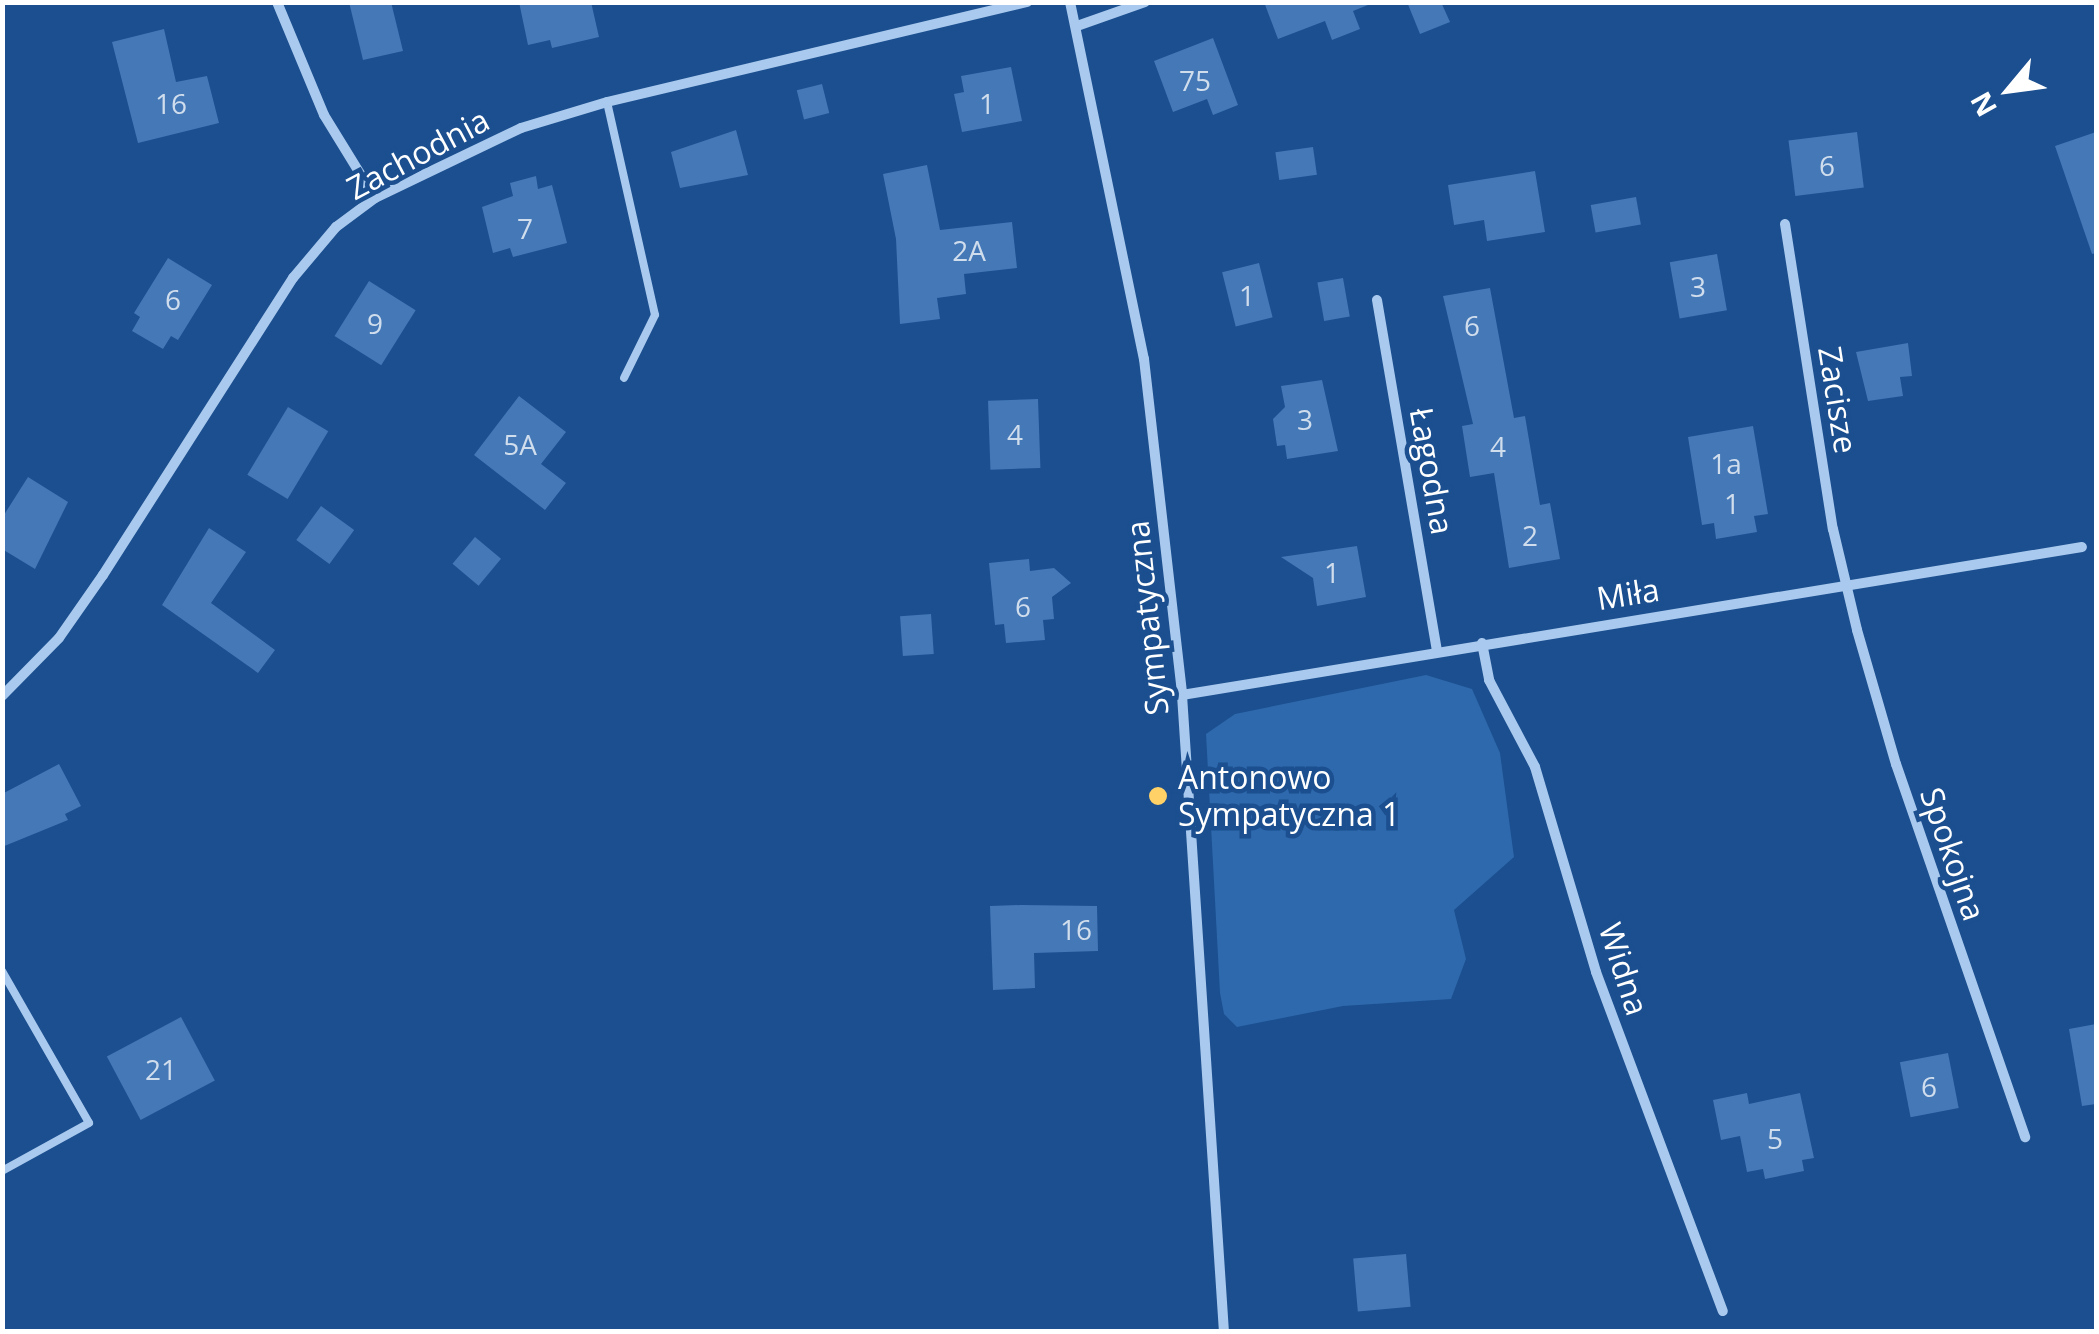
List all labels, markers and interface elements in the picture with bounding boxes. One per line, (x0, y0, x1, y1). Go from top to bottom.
north arrow (1959, 40, 2059, 140)
house number: 75 (1179, 63, 1211, 97)
text: N (1961, 85, 2005, 124)
house number: 16 (155, 86, 187, 120)
house number: 1 (979, 86, 995, 120)
street label: Zachodnia (340, 101, 496, 207)
house number: 6 (1819, 148, 1835, 182)
house number: 7 (517, 211, 533, 245)
house number: 2A (952, 233, 986, 267)
house number: 3 (1690, 269, 1706, 303)
house number: 1 (1239, 278, 1255, 312)
house number: 6 (165, 282, 181, 316)
house number: 9 (367, 306, 383, 340)
house number: 6 (1464, 308, 1480, 342)
street label: Zacisze (1811, 344, 1865, 456)
house number: 3 (1297, 402, 1313, 436)
street label: Łagodna (1402, 405, 1462, 537)
house number: 4 (1007, 417, 1023, 451)
house number: 5A (503, 427, 537, 461)
house number: 4 (1490, 429, 1506, 463)
house number: 1a (1710, 446, 1742, 480)
house number: 1 (1724, 486, 1740, 520)
house number: 2 (1522, 518, 1538, 552)
street label: Sympatyczna (1118, 519, 1176, 717)
house number: 1 (1324, 555, 1340, 589)
street label: Miła (1594, 570, 1662, 618)
house number: 6 (1015, 589, 1031, 623)
place label: Antonowo Sympatyczna 1 (1178, 759, 1400, 834)
street label: Spokojna (1912, 783, 1994, 925)
marker: Antonowo Sympatyczna 1 (1147, 785, 1169, 807)
house number: 16 (1060, 912, 1092, 946)
street label: Widna (1591, 918, 1657, 1020)
house number: 21 (145, 1052, 177, 1086)
house number: 6 (1921, 1069, 1937, 1103)
house number: 5 (1767, 1121, 1783, 1155)

